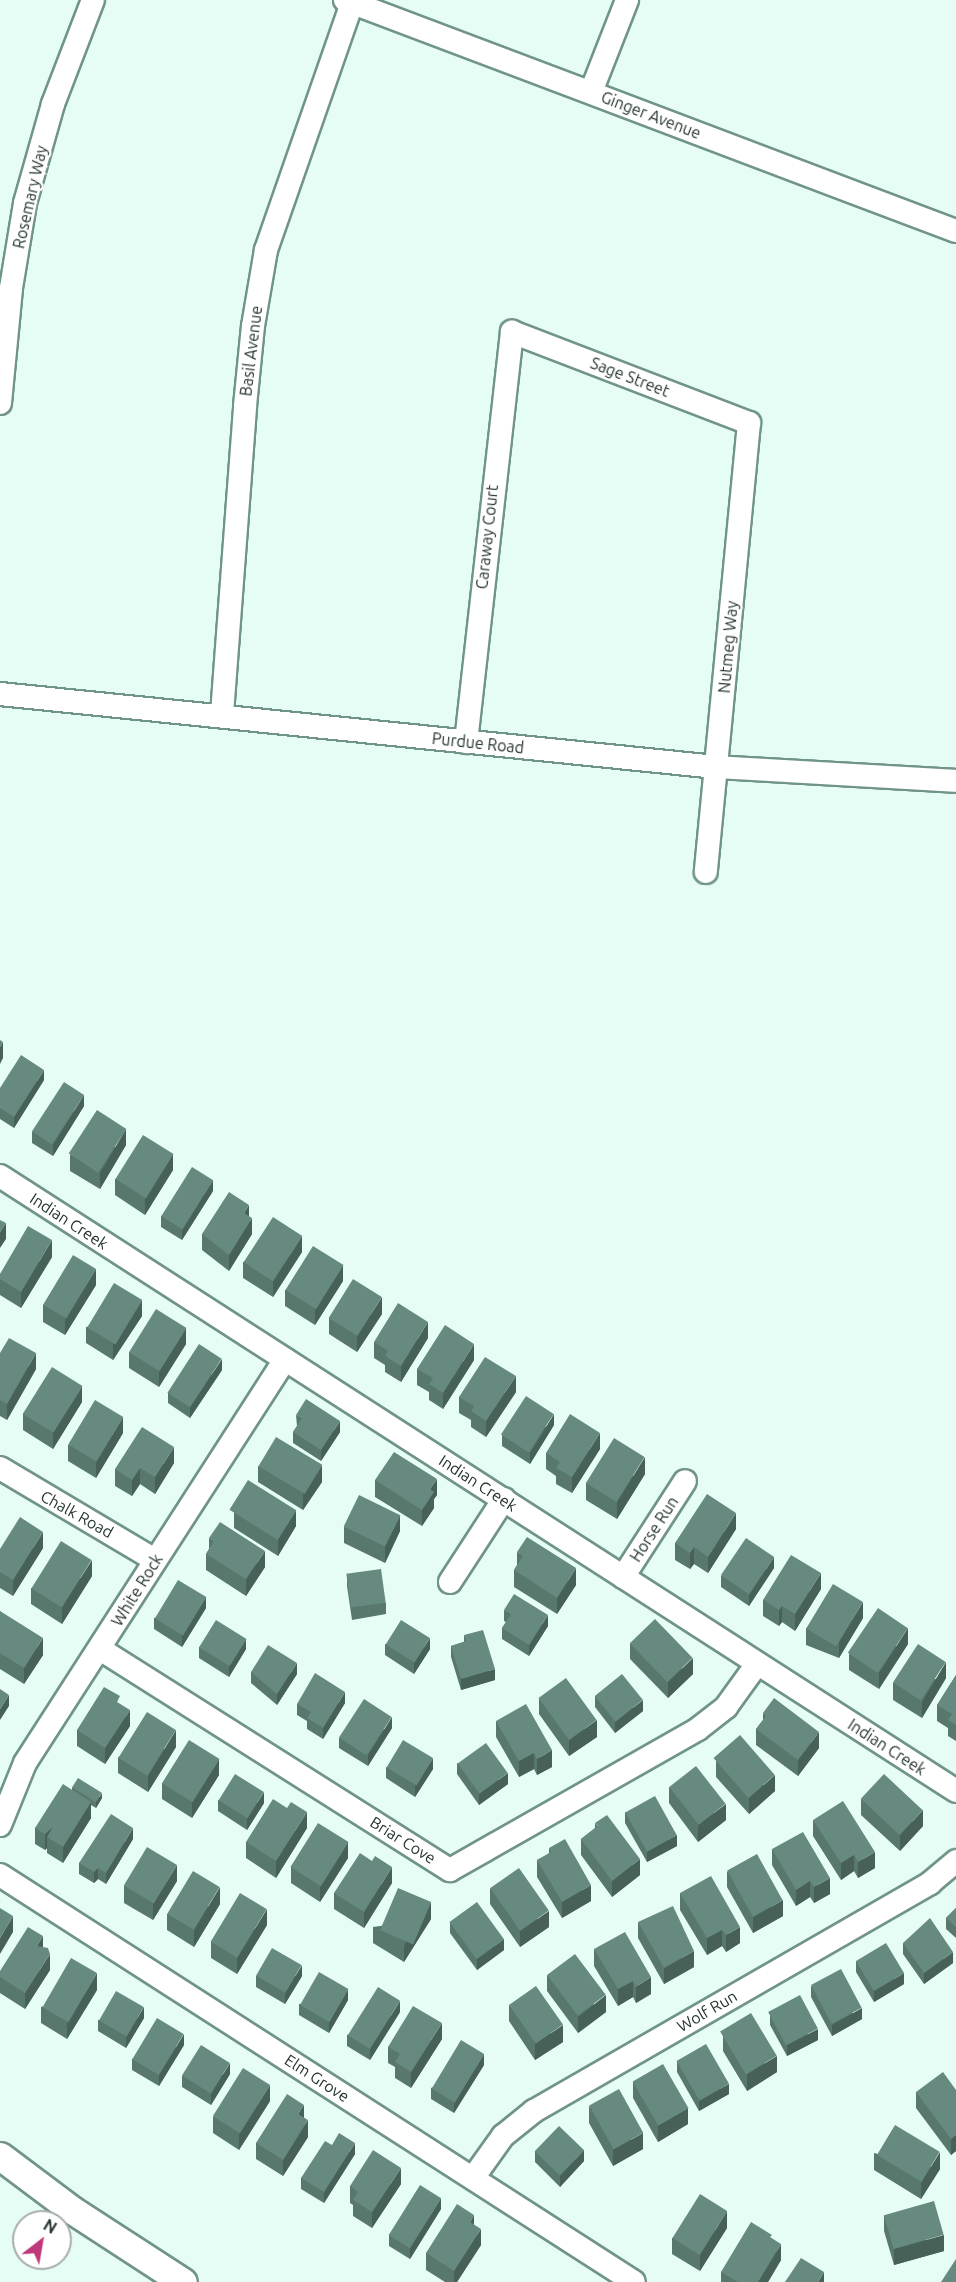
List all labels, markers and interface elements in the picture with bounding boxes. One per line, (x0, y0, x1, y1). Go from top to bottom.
street label: Ginger Avenue (598, 87, 704, 143)
street label: Rosemary Way (9, 144, 51, 250)
street label: Basil Avenue (236, 305, 266, 397)
street label: Sage Street (588, 353, 672, 401)
street label: Caraway Court (472, 484, 502, 590)
street label: Nutmeg Way (714, 600, 742, 694)
street label: Purdue Road (431, 729, 525, 757)
street label: Indian Creek (26, 1189, 112, 1253)
street label: Indian Creek (435, 1451, 521, 1515)
street label: Chalk Road (37, 1486, 117, 1542)
street label: Horse Run (626, 1493, 682, 1565)
street label: White Rock (107, 1550, 167, 1630)
street label: Indian Creek (844, 1715, 930, 1779)
street label: Briar Cove (367, 1812, 439, 1868)
street label: Wolf Run (674, 1986, 740, 2036)
street label: Elm Grove (281, 2050, 353, 2106)
north arrow (12, 2210, 72, 2270)
text: N (40, 2215, 60, 2237)

